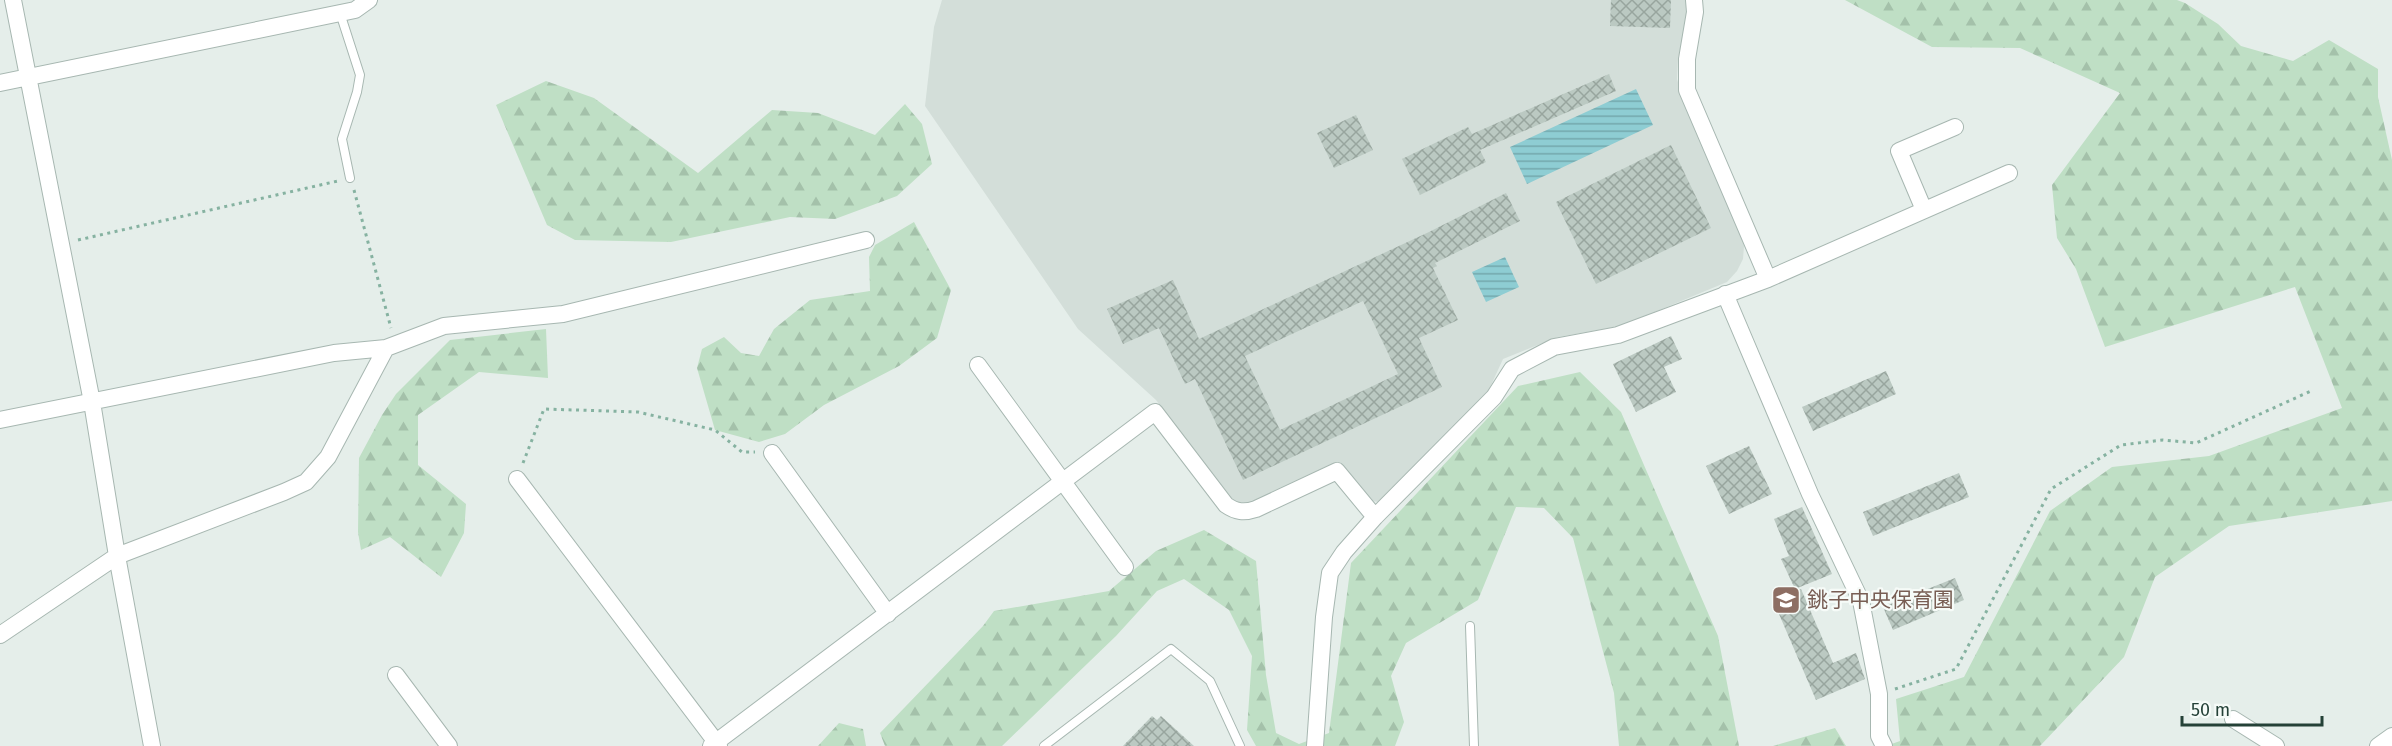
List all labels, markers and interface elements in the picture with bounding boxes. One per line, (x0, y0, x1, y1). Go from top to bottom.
school or university icon: 銚子中央保育園 (1770, 584, 1802, 616)
place label: 銚子中央保育園 (1807, 587, 1954, 613)
scale bar (2182, 689, 2322, 727)
text: 50 m (2191, 699, 2230, 721)

